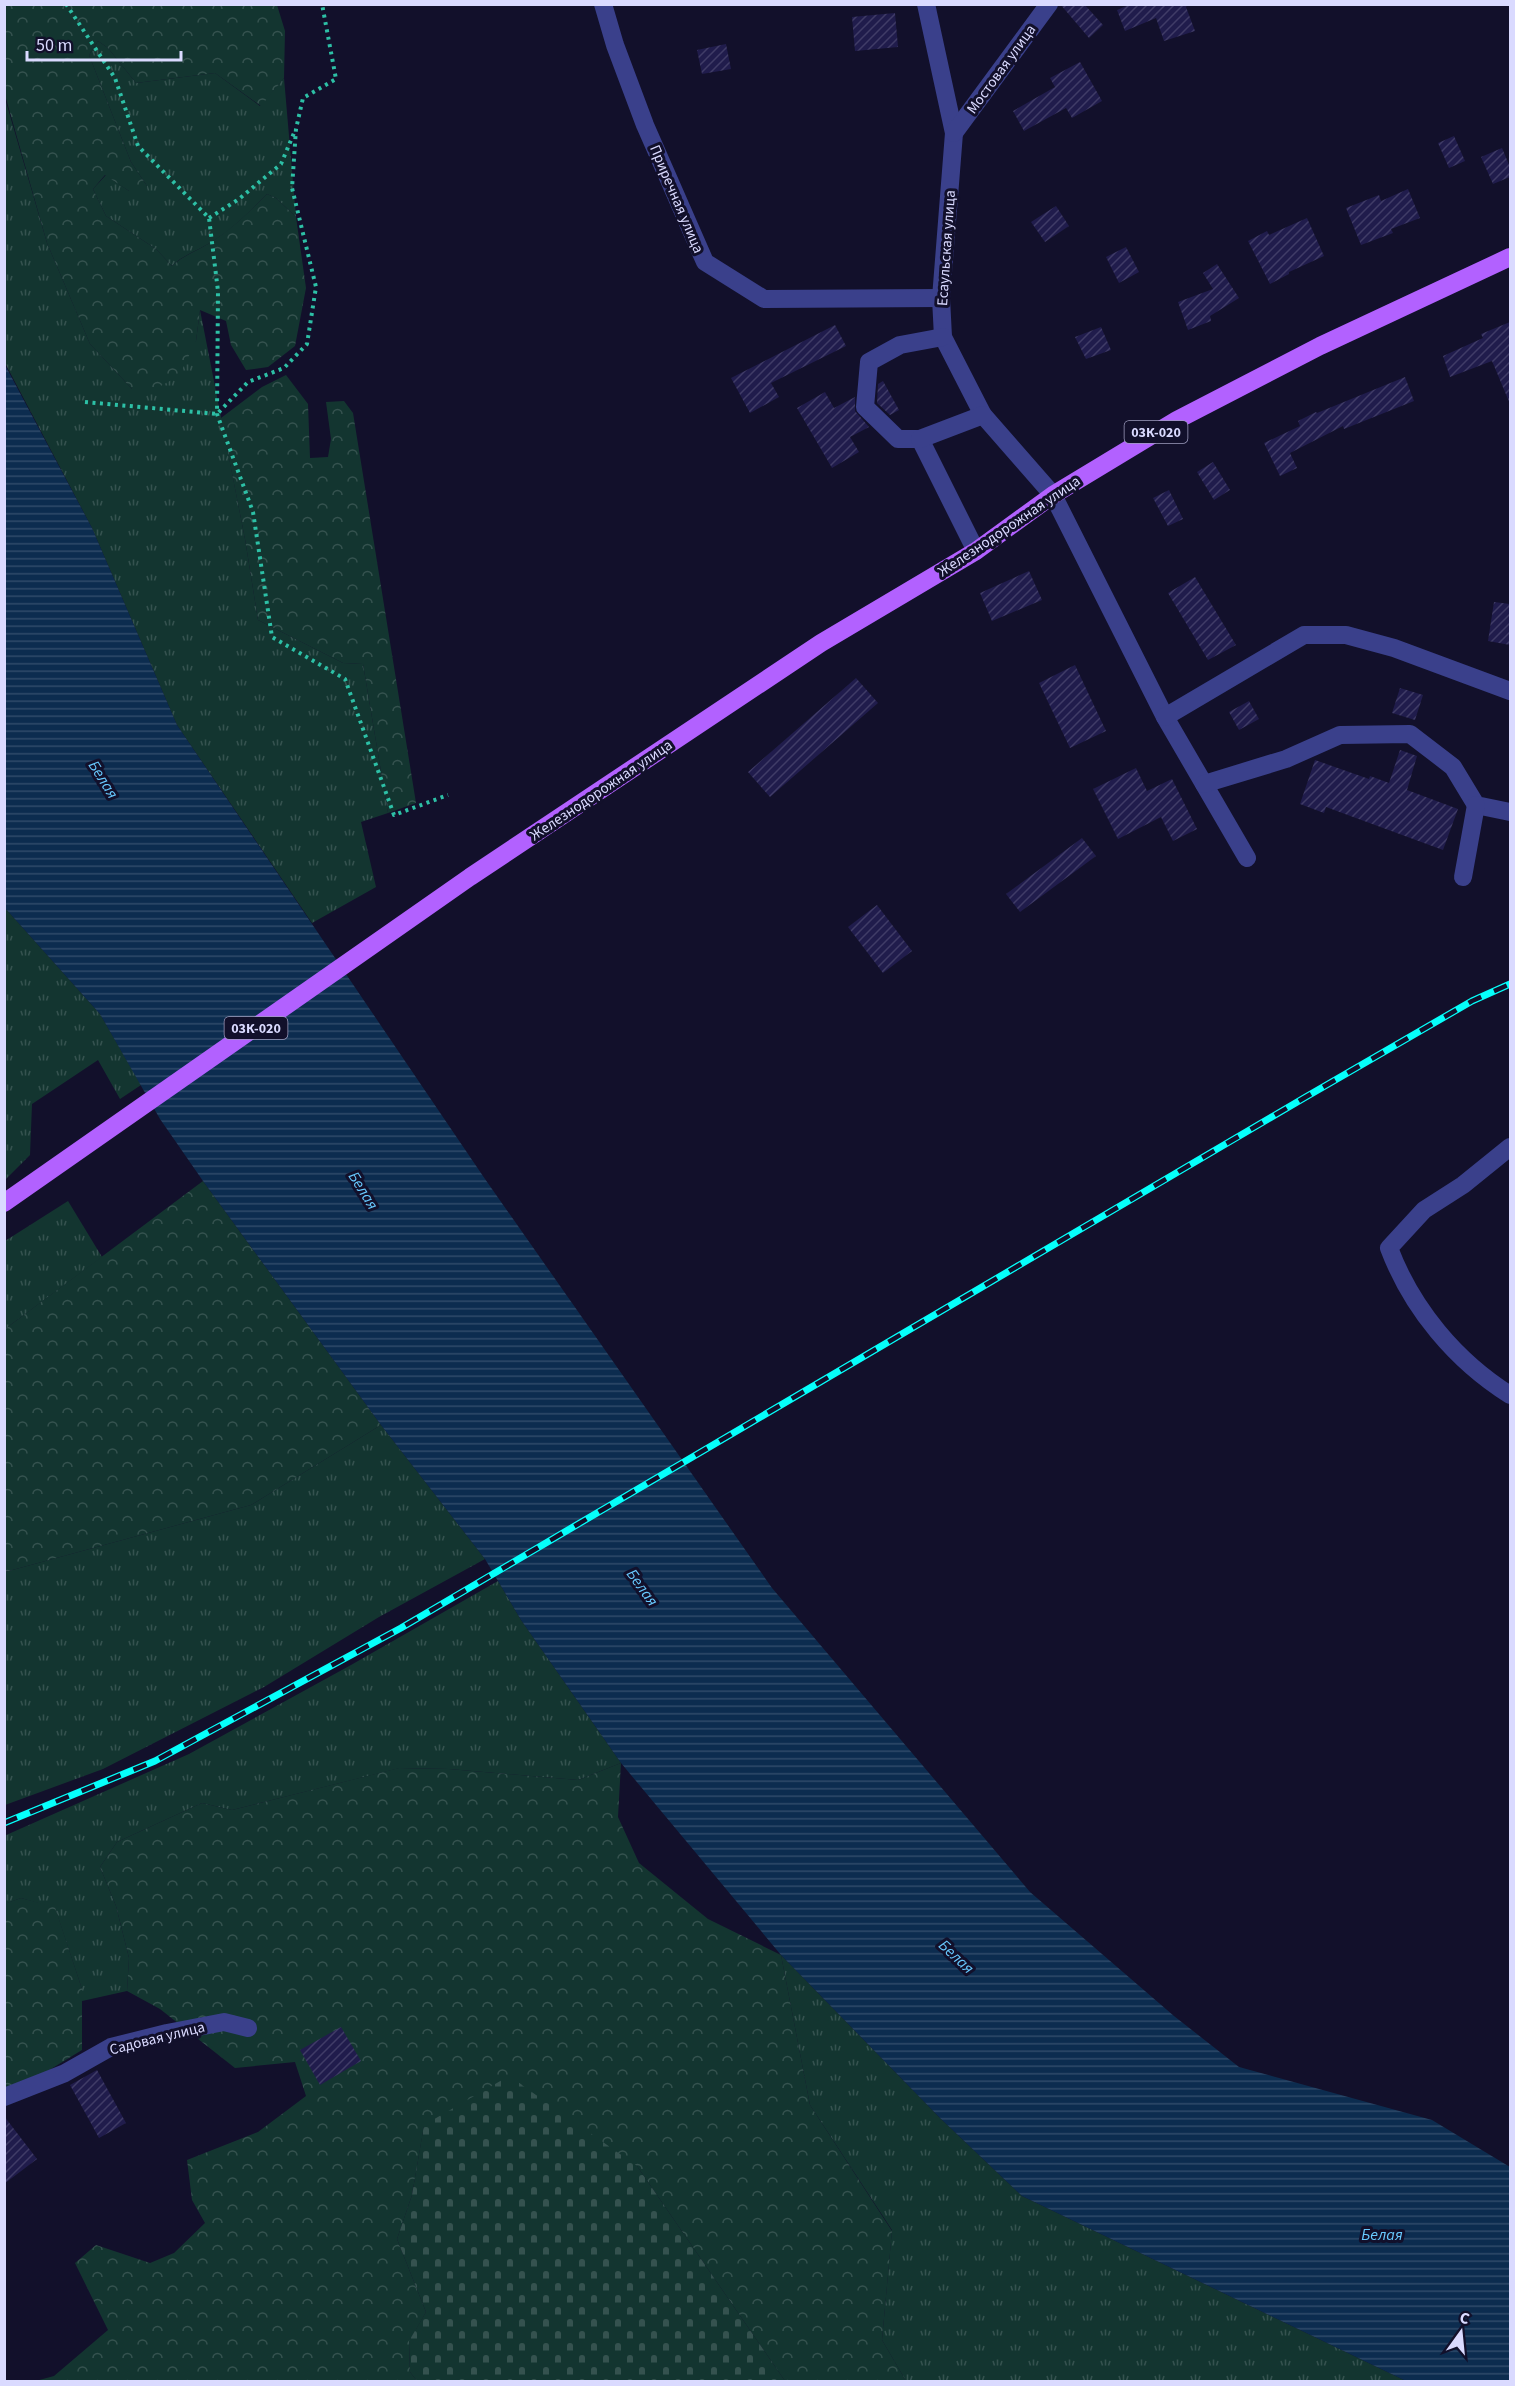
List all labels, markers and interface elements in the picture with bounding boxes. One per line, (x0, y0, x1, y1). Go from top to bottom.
street label: Мостовая улица (962, 20, 1041, 118)
scale bar (27, 24, 182, 62)
text: 50 m (36, 33, 72, 58)
street label: Приречная улица (644, 142, 709, 257)
street label: Есаульская улица (932, 189, 961, 307)
road number: 03К-020 (1124, 421, 1188, 443)
street label: Железнодорожная улица (934, 471, 1085, 582)
street label: Железнодорожная улица (526, 735, 677, 846)
water label: Белая (83, 756, 124, 803)
road number: 03К-020 (224, 1017, 288, 1039)
water label: Белая (343, 1167, 384, 1214)
water label: Белая (621, 1564, 663, 1611)
water label: Белая (934, 1935, 979, 1979)
street label: Садовая улица (107, 2017, 207, 2060)
water label: Белая (1361, 2224, 1403, 2246)
north arrow (1431, 2302, 1491, 2362)
text: С (1457, 2307, 1472, 2330)

